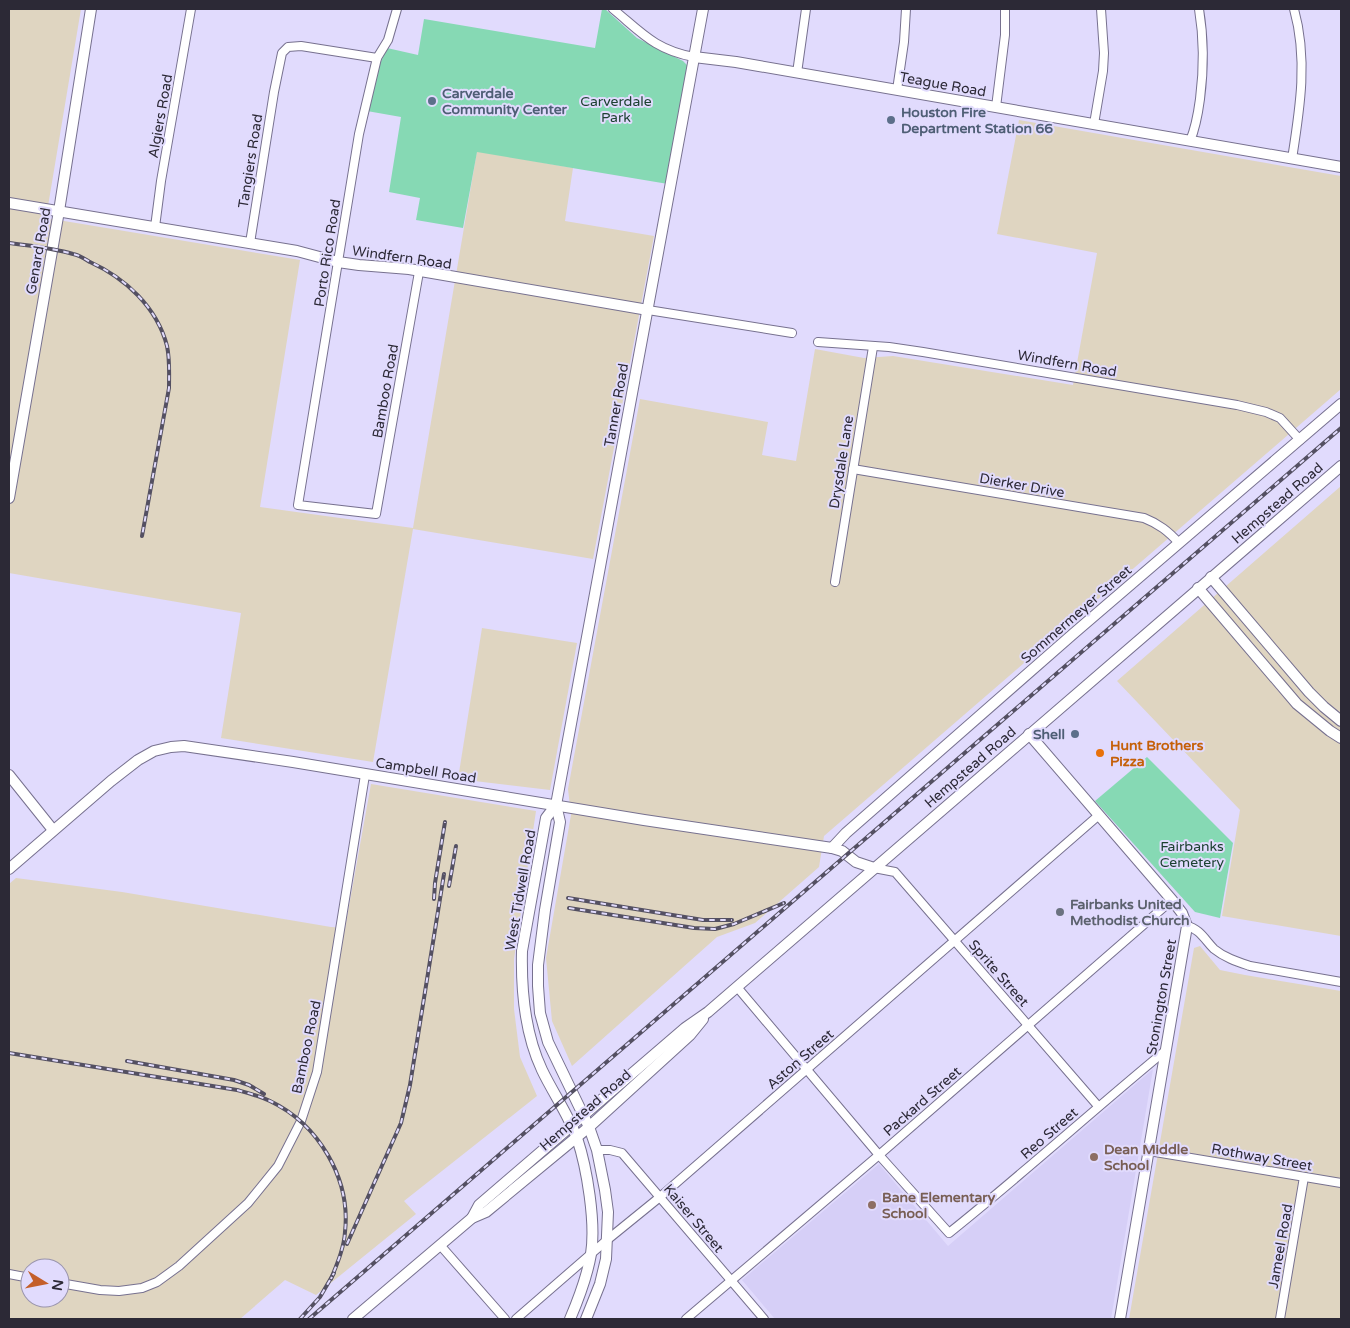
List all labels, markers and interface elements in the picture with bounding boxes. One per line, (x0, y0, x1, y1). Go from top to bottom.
street label: Teague Road (898, 69, 987, 100)
street label: Algiers Road (145, 73, 176, 159)
place label: Carverdale Community Center (442, 85, 568, 118)
park label: Carverdale Park (580, 93, 652, 126)
marker: Carverdale Community Center (426, 95, 438, 107)
place label: Houston Fire Department Station 66 (901, 104, 1053, 137)
street label: Tangiers Road (235, 113, 266, 209)
marker: Houston Fire Department Station 66 (885, 114, 897, 126)
street label: Porto Rico Road (311, 198, 344, 308)
street label: Genard Road (23, 206, 54, 296)
street label: Windfern Road (351, 242, 453, 273)
street label: Bamboo Road (369, 343, 402, 439)
street label: Windfern Road (1016, 346, 1118, 381)
street label: Tanner Road (601, 362, 632, 448)
street label: Drysdale Lane (826, 414, 857, 510)
street label: Hempstead Road (1228, 459, 1326, 548)
street label: Dierker Drive (978, 470, 1066, 501)
street label: Sommermeyer Street (1017, 561, 1136, 667)
street label: Hempstead Road (921, 723, 1019, 812)
place label: Shell (1033, 726, 1065, 743)
marker: Shell (1069, 728, 1081, 740)
place label: Hunt Brothers Pizza (1110, 737, 1204, 770)
marker: Hunt Brothers Pizza (1094, 747, 1106, 759)
street label: Campbell Road (374, 754, 478, 787)
street label: West Tidwell Road (501, 828, 540, 952)
park label: Fairbanks Cemetery (1160, 838, 1225, 871)
place label: Fairbanks United Methodist Church (1070, 896, 1189, 929)
marker: Fairbanks United Methodist Church (1054, 906, 1066, 918)
street label: Sprite Street (965, 936, 1033, 1011)
street label: Stonington Street (1143, 937, 1180, 1056)
street label: Bamboo Road (288, 999, 325, 1095)
street label: Aston Street (763, 1025, 838, 1093)
street label: Packard Street (880, 1063, 965, 1140)
street label: Hempstead Road (536, 1066, 634, 1155)
street label: Reo Street (1017, 1104, 1082, 1163)
street label: Rothway Street (1210, 1140, 1314, 1175)
place label: Dean Middle School (1104, 1141, 1188, 1174)
marker: Dean Middle School (1088, 1151, 1100, 1163)
street label: Kaiser Street (660, 1181, 728, 1257)
place label: Bane Elementary School (882, 1189, 996, 1222)
marker: Bane Elementary School (866, 1199, 878, 1211)
street label: Jameel Road (1265, 1203, 1296, 1290)
north arrow (20, 1258, 70, 1308)
text: N (48, 1278, 67, 1292)

